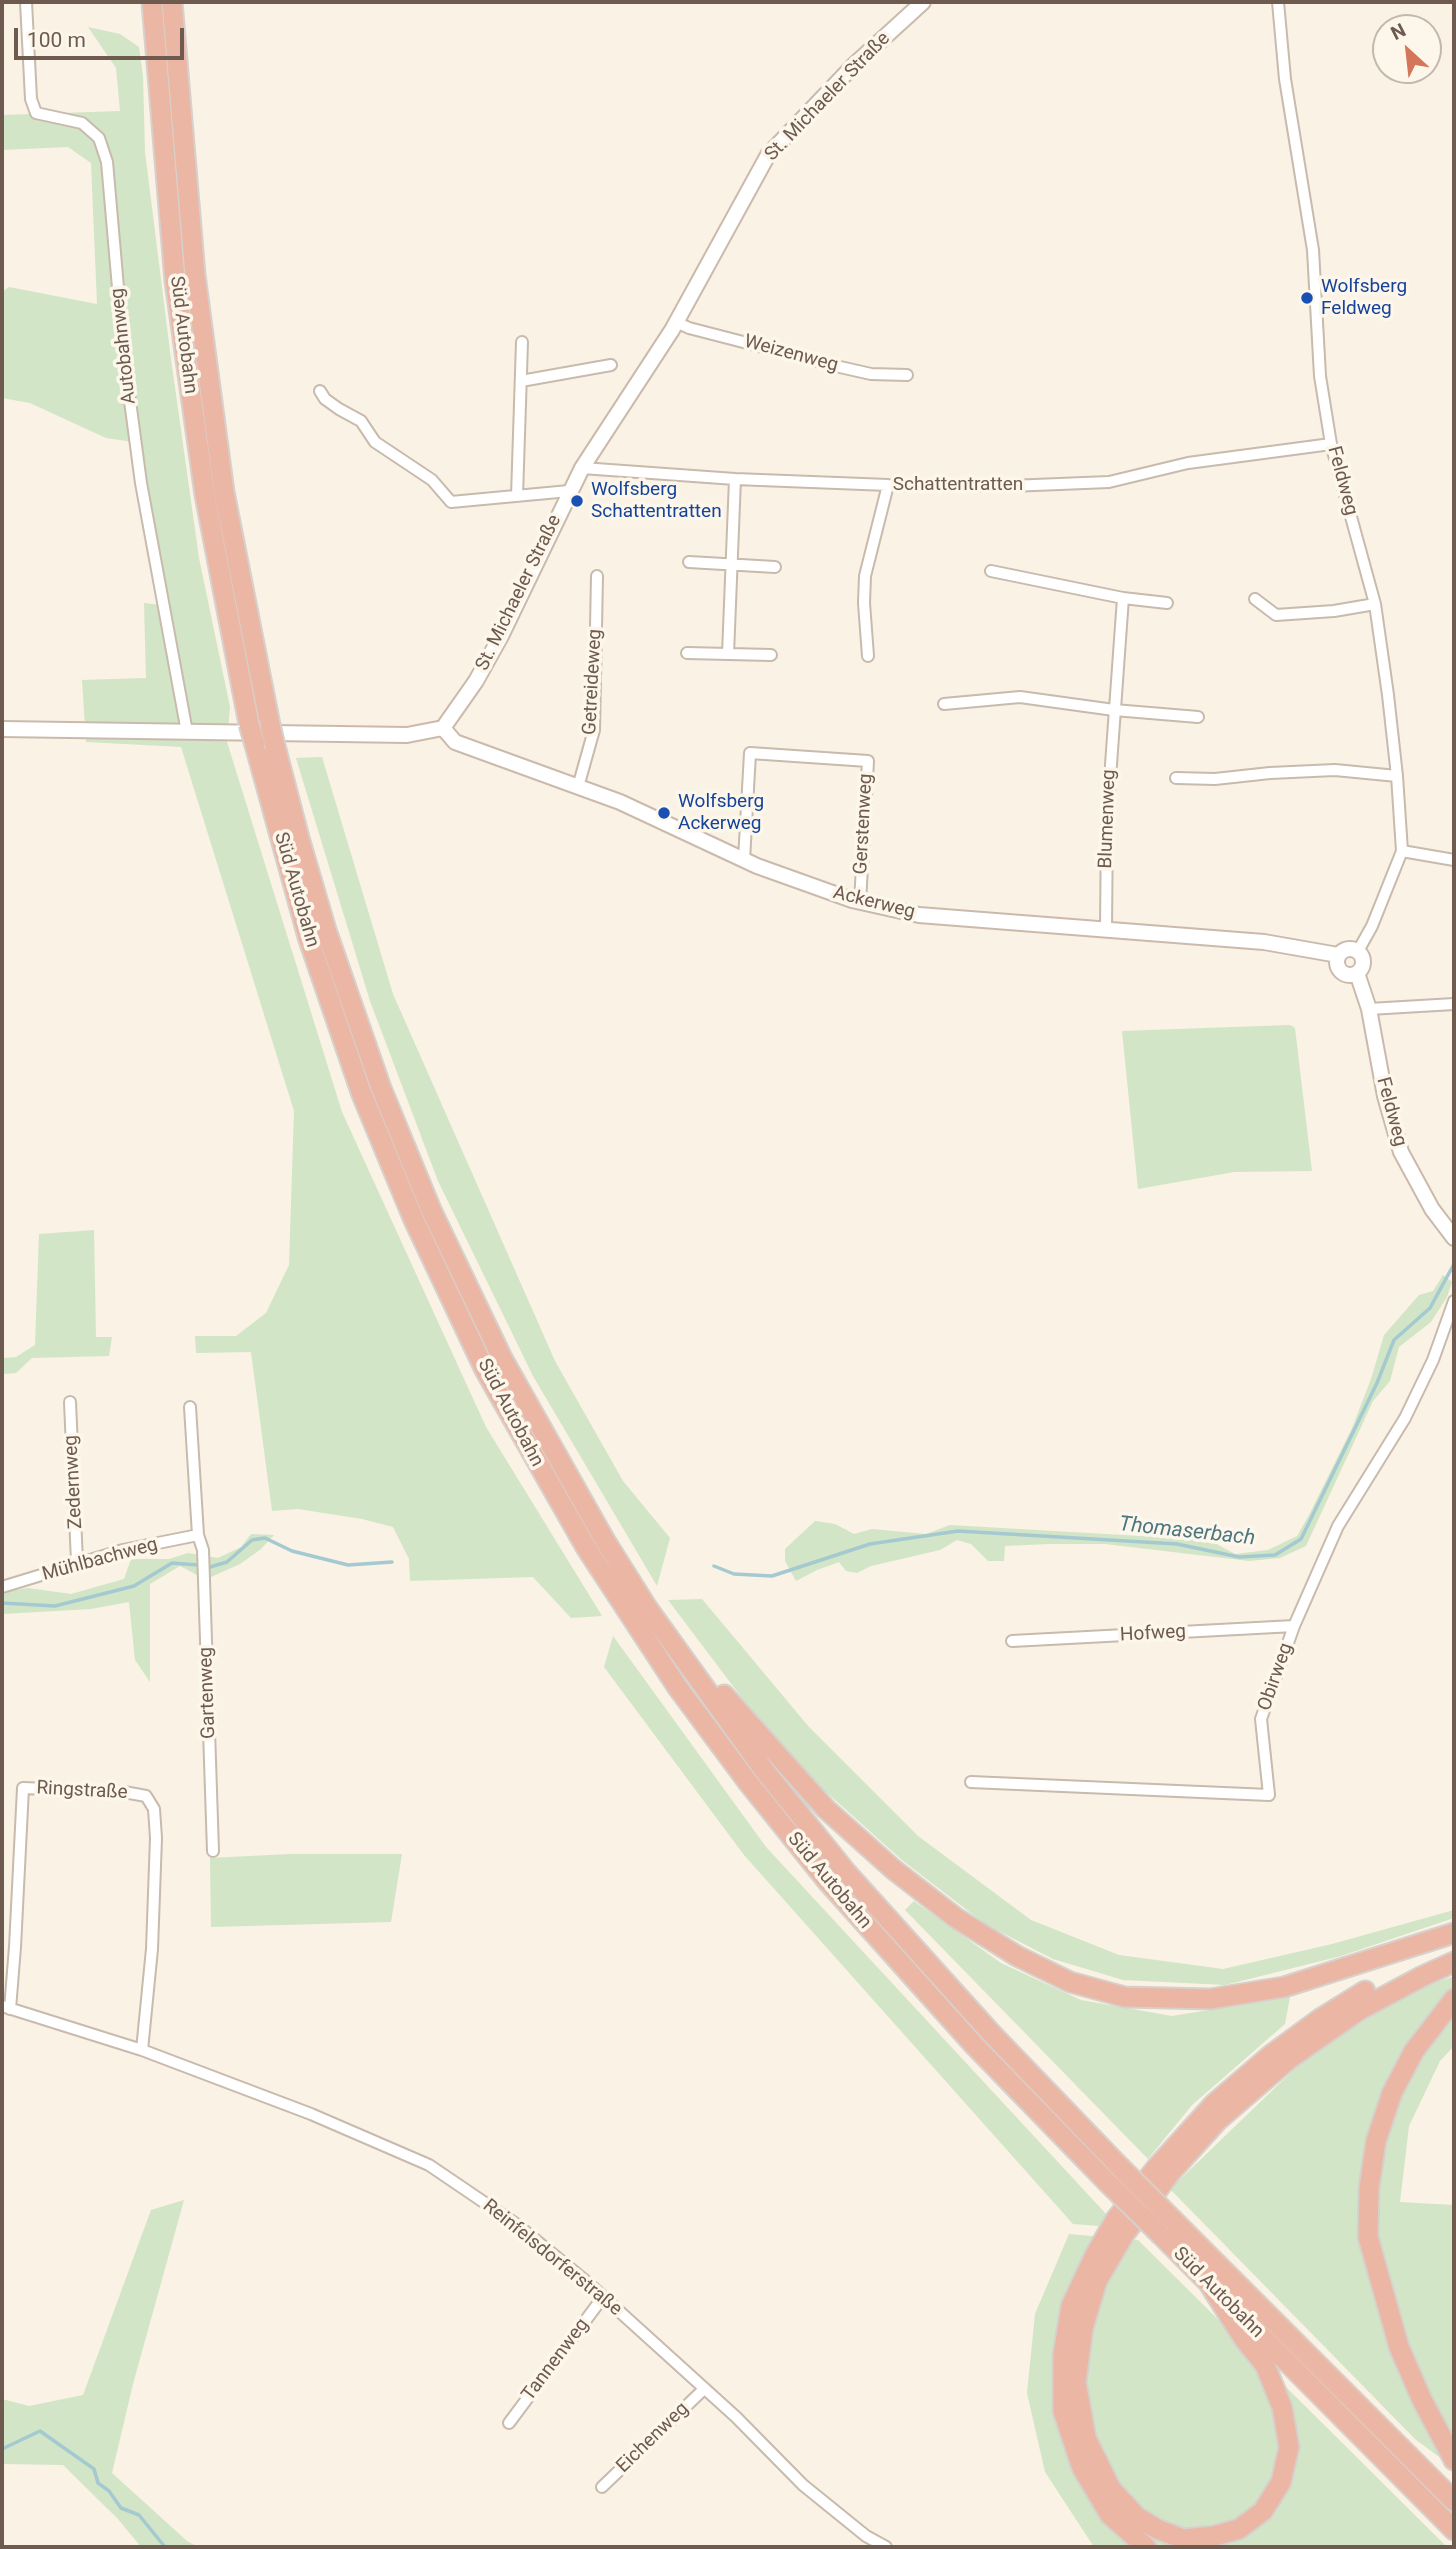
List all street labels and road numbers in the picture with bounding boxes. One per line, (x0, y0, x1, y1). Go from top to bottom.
street label: St. Michaeler Straße (761, 28, 895, 166)
street label: Süd Autobahn (164, 275, 202, 395)
street label: Autobahnweg (107, 287, 141, 405)
street label: Weizenweg (742, 331, 840, 377)
street label: Feldweg (1322, 444, 1362, 518)
street label: Schattentratten (893, 474, 1023, 496)
street label: St. Michaeler Straße (471, 511, 567, 675)
street label: Getreideweg (579, 628, 607, 736)
street label: Blumenweg (1095, 769, 1121, 869)
street label: Gerstenweg (850, 773, 878, 875)
street label: Süd Autobahn (269, 830, 323, 950)
street label: Ackerweg (831, 882, 917, 924)
street label: Feldweg (1371, 1075, 1411, 1149)
street label: Süd Autobahn (472, 1355, 548, 1471)
street label: Zedernweg (60, 1434, 88, 1530)
street label: Mühlbachweg (40, 1534, 160, 1586)
street label: Hofweg (1119, 1621, 1187, 1647)
street label: Obirweg (1254, 1640, 1298, 1714)
street label: Gartenweg (195, 1647, 221, 1739)
street label: Ringstraße (36, 1777, 128, 1805)
street label: Süd Autobahn (782, 1828, 876, 1934)
street label: Reinfelsdorferstraße (478, 2195, 626, 2321)
street label: Süd Autobahn (1168, 2243, 1268, 2343)
street label: Tannenweg (518, 2314, 594, 2406)
street label: Eichenweg (612, 2398, 694, 2478)

